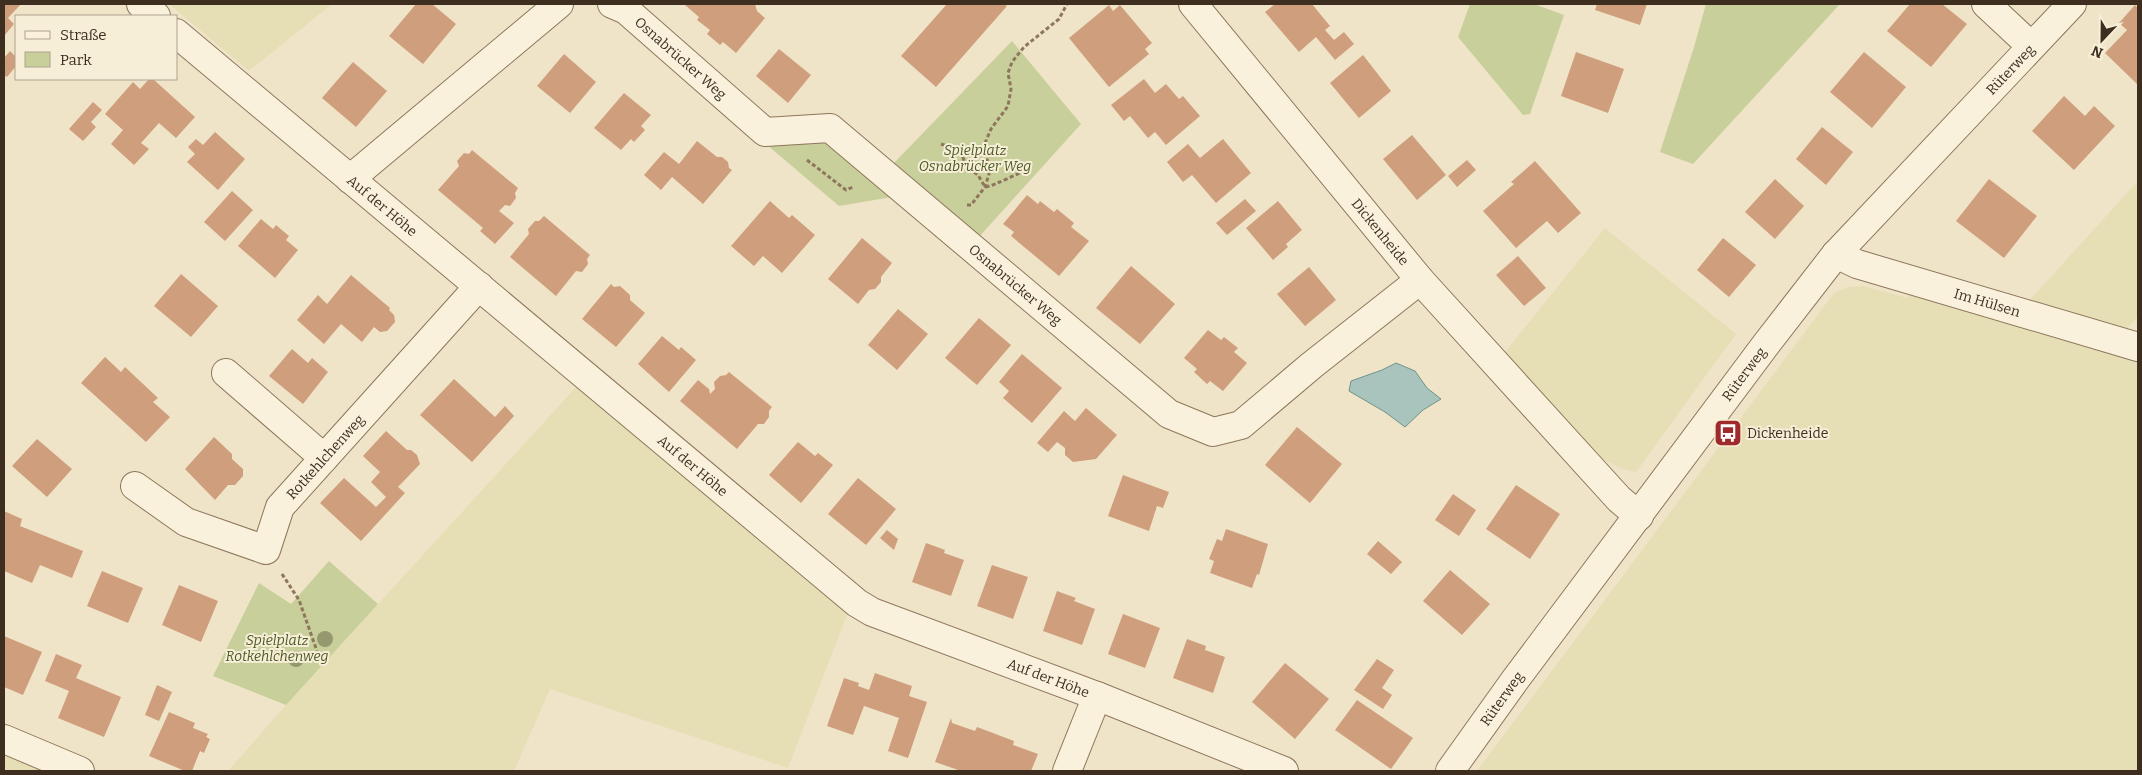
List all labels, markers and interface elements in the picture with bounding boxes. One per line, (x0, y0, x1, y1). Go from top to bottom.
street label: Osnabrücker Weg (631, 13, 730, 103)
legend (15, 15, 178, 80)
north arrow (2077, 15, 2127, 65)
text: Straße (60, 26, 106, 44)
street label: Rüterweg (1982, 41, 2038, 98)
text: N (2089, 42, 2106, 61)
text: Park (60, 51, 92, 69)
park label: Spielplatz Osnabrücker Weg (919, 142, 1031, 175)
street label: Auf der Höhe (344, 171, 421, 240)
street label: Dickenheide (1348, 195, 1413, 269)
street label: Osnabrücker Weg (966, 240, 1066, 329)
street label: Im Hülsen (1952, 285, 2022, 320)
street label: Rüterweg (1718, 343, 1770, 404)
street label: Rotkehlchenweg (283, 411, 368, 503)
bus stop icon: Dickenheide (1713, 418, 1743, 448)
place label: Dickenheide (1747, 425, 1828, 442)
street label: Auf der Höhe (654, 431, 731, 500)
park label: Spielplatz Rotkehlchenweg (226, 632, 328, 665)
street label: Auf der Höhe (1005, 655, 1092, 701)
street label: Rüterweg (1477, 668, 1527, 729)

